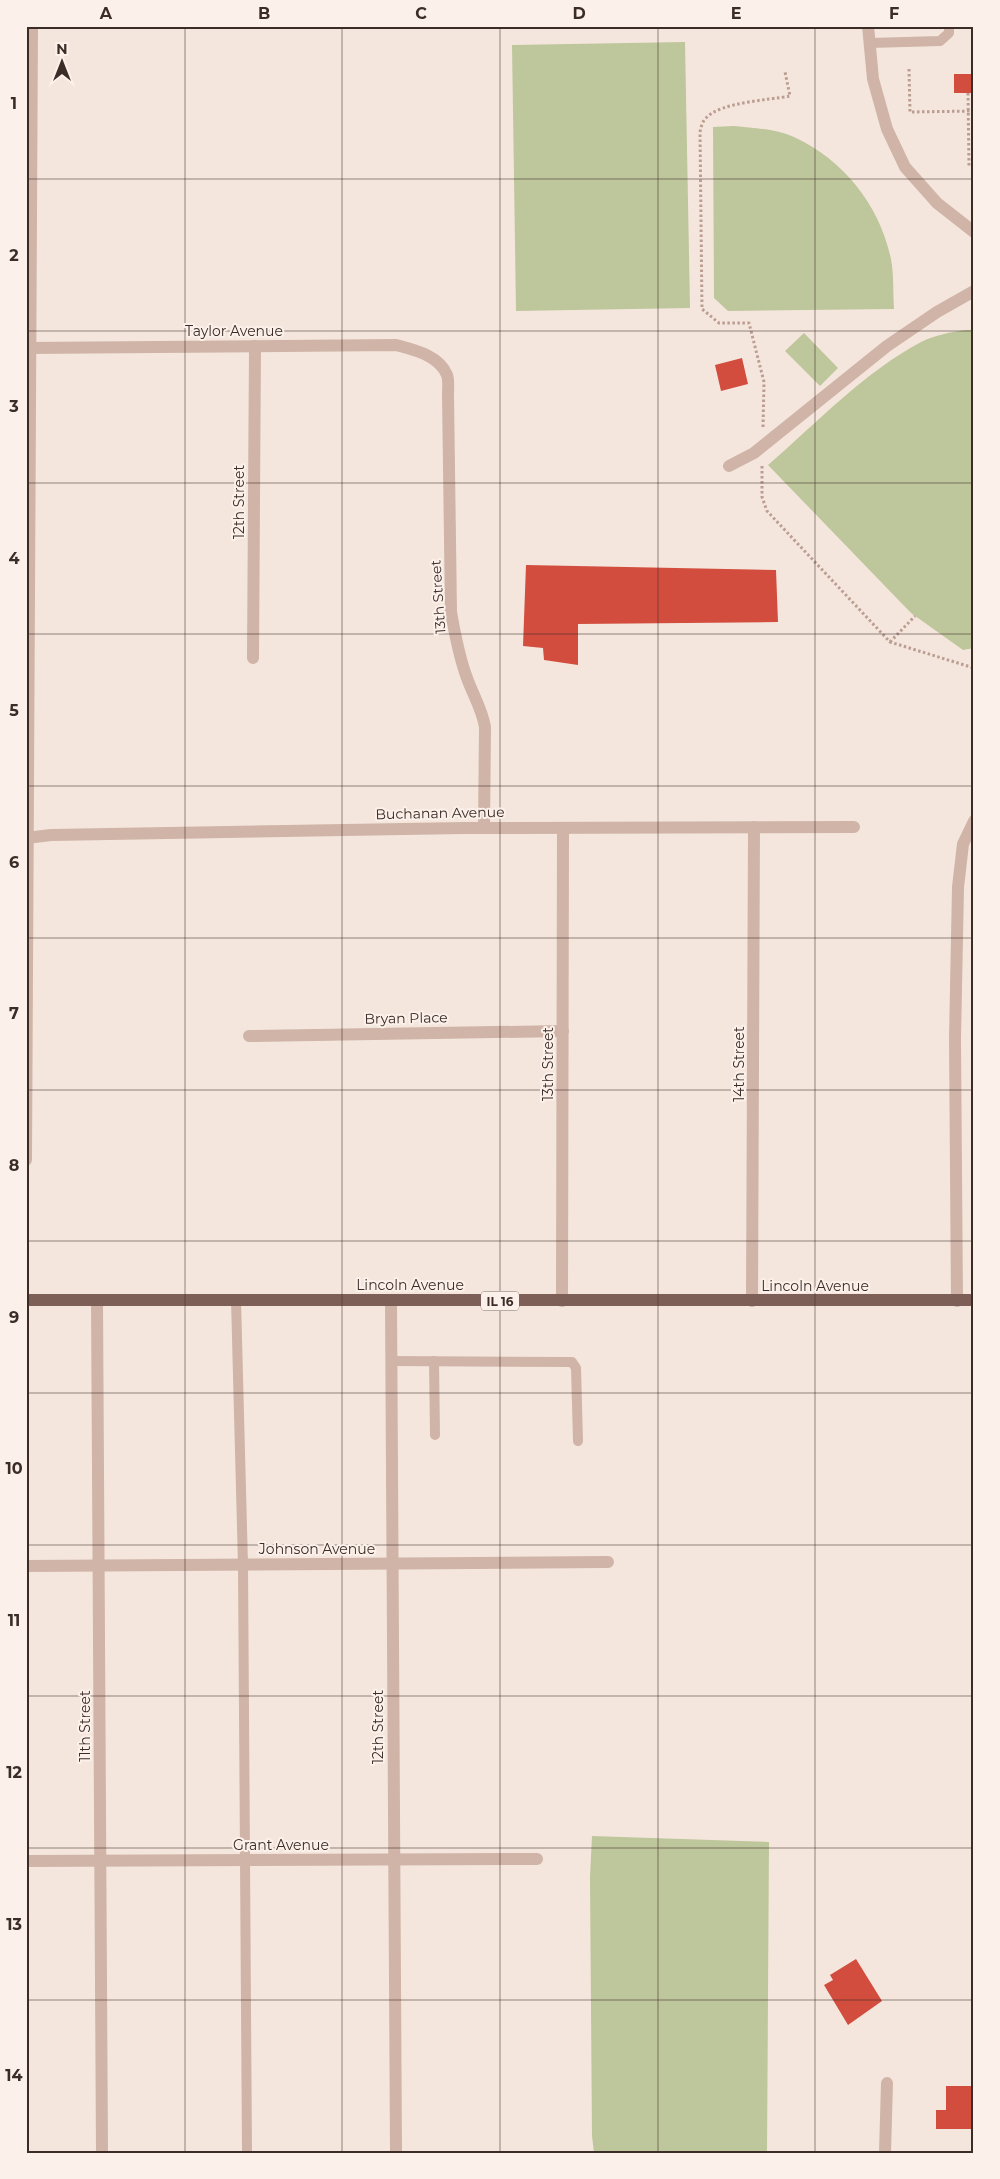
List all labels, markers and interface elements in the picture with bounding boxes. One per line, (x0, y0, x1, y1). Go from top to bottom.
text: A (99, 4, 113, 23)
text: B (258, 4, 270, 23)
text: C (415, 4, 427, 23)
text: D (572, 4, 586, 23)
text: E (731, 4, 741, 23)
text: F (889, 4, 899, 23)
north arrow (38, 38, 88, 88)
text: N (56, 40, 68, 58)
text: 1 (11, 94, 17, 113)
text: 2 (9, 246, 19, 265)
street label: Taylor Avenue (185, 322, 283, 340)
text: 3 (8, 397, 19, 416)
street label: 12th Street (230, 465, 248, 539)
text: 4 (8, 549, 20, 568)
street label: 13th Street (426, 559, 450, 635)
text: 5 (9, 701, 19, 720)
street label: Buchanan Avenue (375, 803, 505, 823)
text: 6 (9, 853, 19, 872)
text: 7 (9, 1004, 19, 1023)
street label: Bryan Place (364, 1008, 448, 1028)
street label: 14th Street (730, 1026, 748, 1102)
street label: 13th Street (539, 1027, 557, 1101)
text: 8 (9, 1156, 19, 1175)
street label: Lincoln Avenue (356, 1276, 464, 1294)
street label: Lincoln Avenue (761, 1277, 869, 1295)
road number: IL 16 (481, 1292, 519, 1310)
text: 9 (9, 1308, 19, 1327)
text: 10 (5, 1459, 23, 1478)
street label: Johnson Avenue (258, 1540, 375, 1558)
text: 11 (8, 1611, 20, 1630)
street label: 11th Street (76, 1690, 94, 1762)
street label: 12th Street (369, 1690, 387, 1764)
text: 12 (6, 1763, 22, 1782)
street label: Grant Avenue (233, 1836, 329, 1854)
text: 13 (6, 1915, 22, 1934)
text: 14 (5, 2066, 23, 2085)

